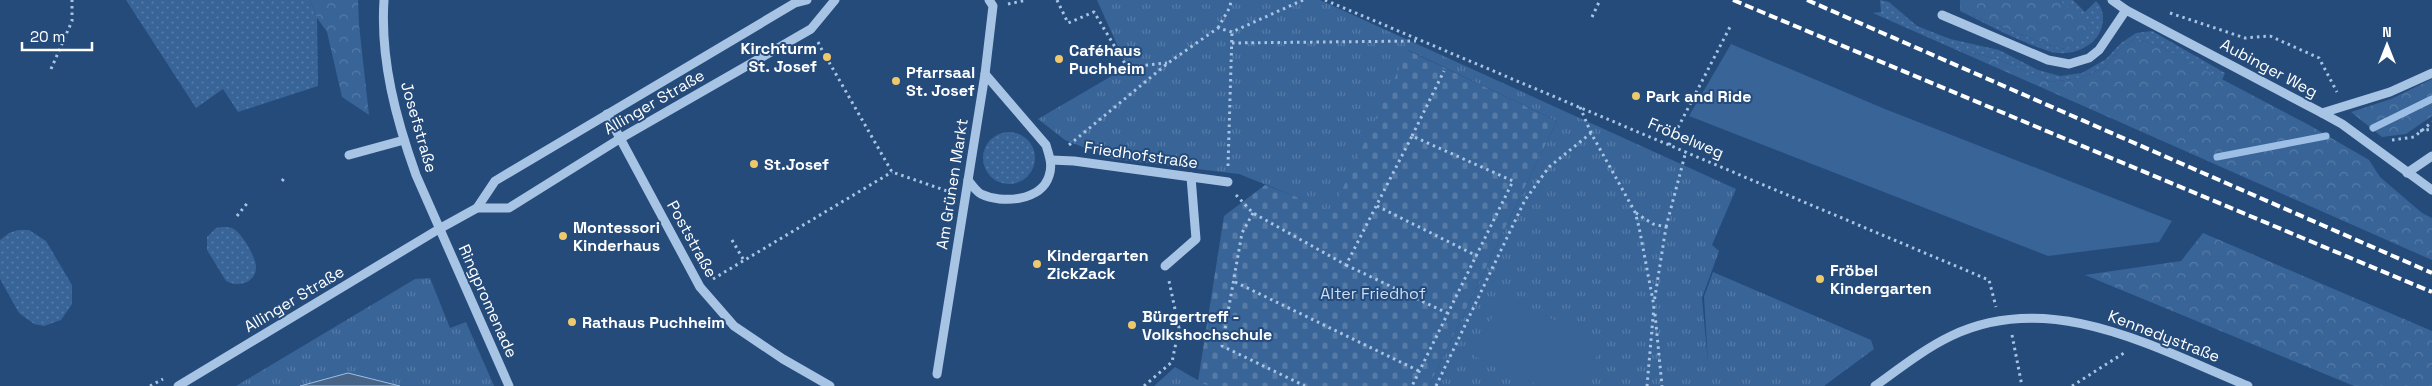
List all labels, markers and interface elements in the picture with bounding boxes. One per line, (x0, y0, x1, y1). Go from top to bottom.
scale bar (22, 20, 92, 52)
north arrow (2362, 20, 2412, 70)
text: N (2382, 23, 2392, 41)
text: 20 m (30, 27, 65, 46)
street label: Aubinger Weg (2217, 34, 2321, 102)
place label: Kirchturm St. Josef (741, 38, 817, 77)
place label: Caféhaus Puchheim (1069, 40, 1145, 79)
marker: Kirchturm St. Josef (821, 51, 833, 63)
marker: Caféhaus Puchheim (1053, 53, 1065, 65)
place label: Pfarrsaal St. Josef (906, 62, 975, 101)
street label: Allinger Straße (600, 65, 708, 139)
marker: Pfarrsaal St. Josef (890, 75, 902, 87)
street label: Josefstraße (396, 79, 442, 175)
place label: Park and Ride (1646, 86, 1751, 107)
marker: Park and Ride (1630, 90, 1642, 102)
street label: Fröbelweg (1645, 113, 1727, 163)
street label: Am Grünen Markt (931, 117, 973, 251)
street label: Friedhofstraße (1083, 137, 1199, 173)
place label: St.Josef (764, 154, 829, 175)
marker: St.Josef (748, 158, 760, 170)
street label: Poststraße (662, 197, 722, 281)
place label: Montessori Kinderhaus (573, 217, 660, 256)
marker: Montessori Kinderhaus (557, 230, 569, 242)
street label: Ringpromenade (454, 241, 522, 361)
place label: Kindergarten ZickZack (1047, 245, 1149, 284)
marker: Kindergarten ZickZack (1031, 258, 1043, 270)
place label: Fröbel Kindergarten (1830, 260, 1932, 299)
street label: Allinger Straße (240, 261, 348, 337)
marker: Fröbel Kindergarten (1814, 273, 1826, 285)
park label: Alter Friedhof (1320, 283, 1426, 304)
street label: Kennedystraße (2105, 305, 2223, 367)
place label: Bürgertreff - Volkshochschule (1142, 306, 1272, 345)
place label: Rathaus Puchheim (582, 312, 725, 333)
marker: Rathaus Puchheim (566, 316, 578, 328)
marker: Bürgertreff - Volkshochschule (1126, 319, 1138, 331)

